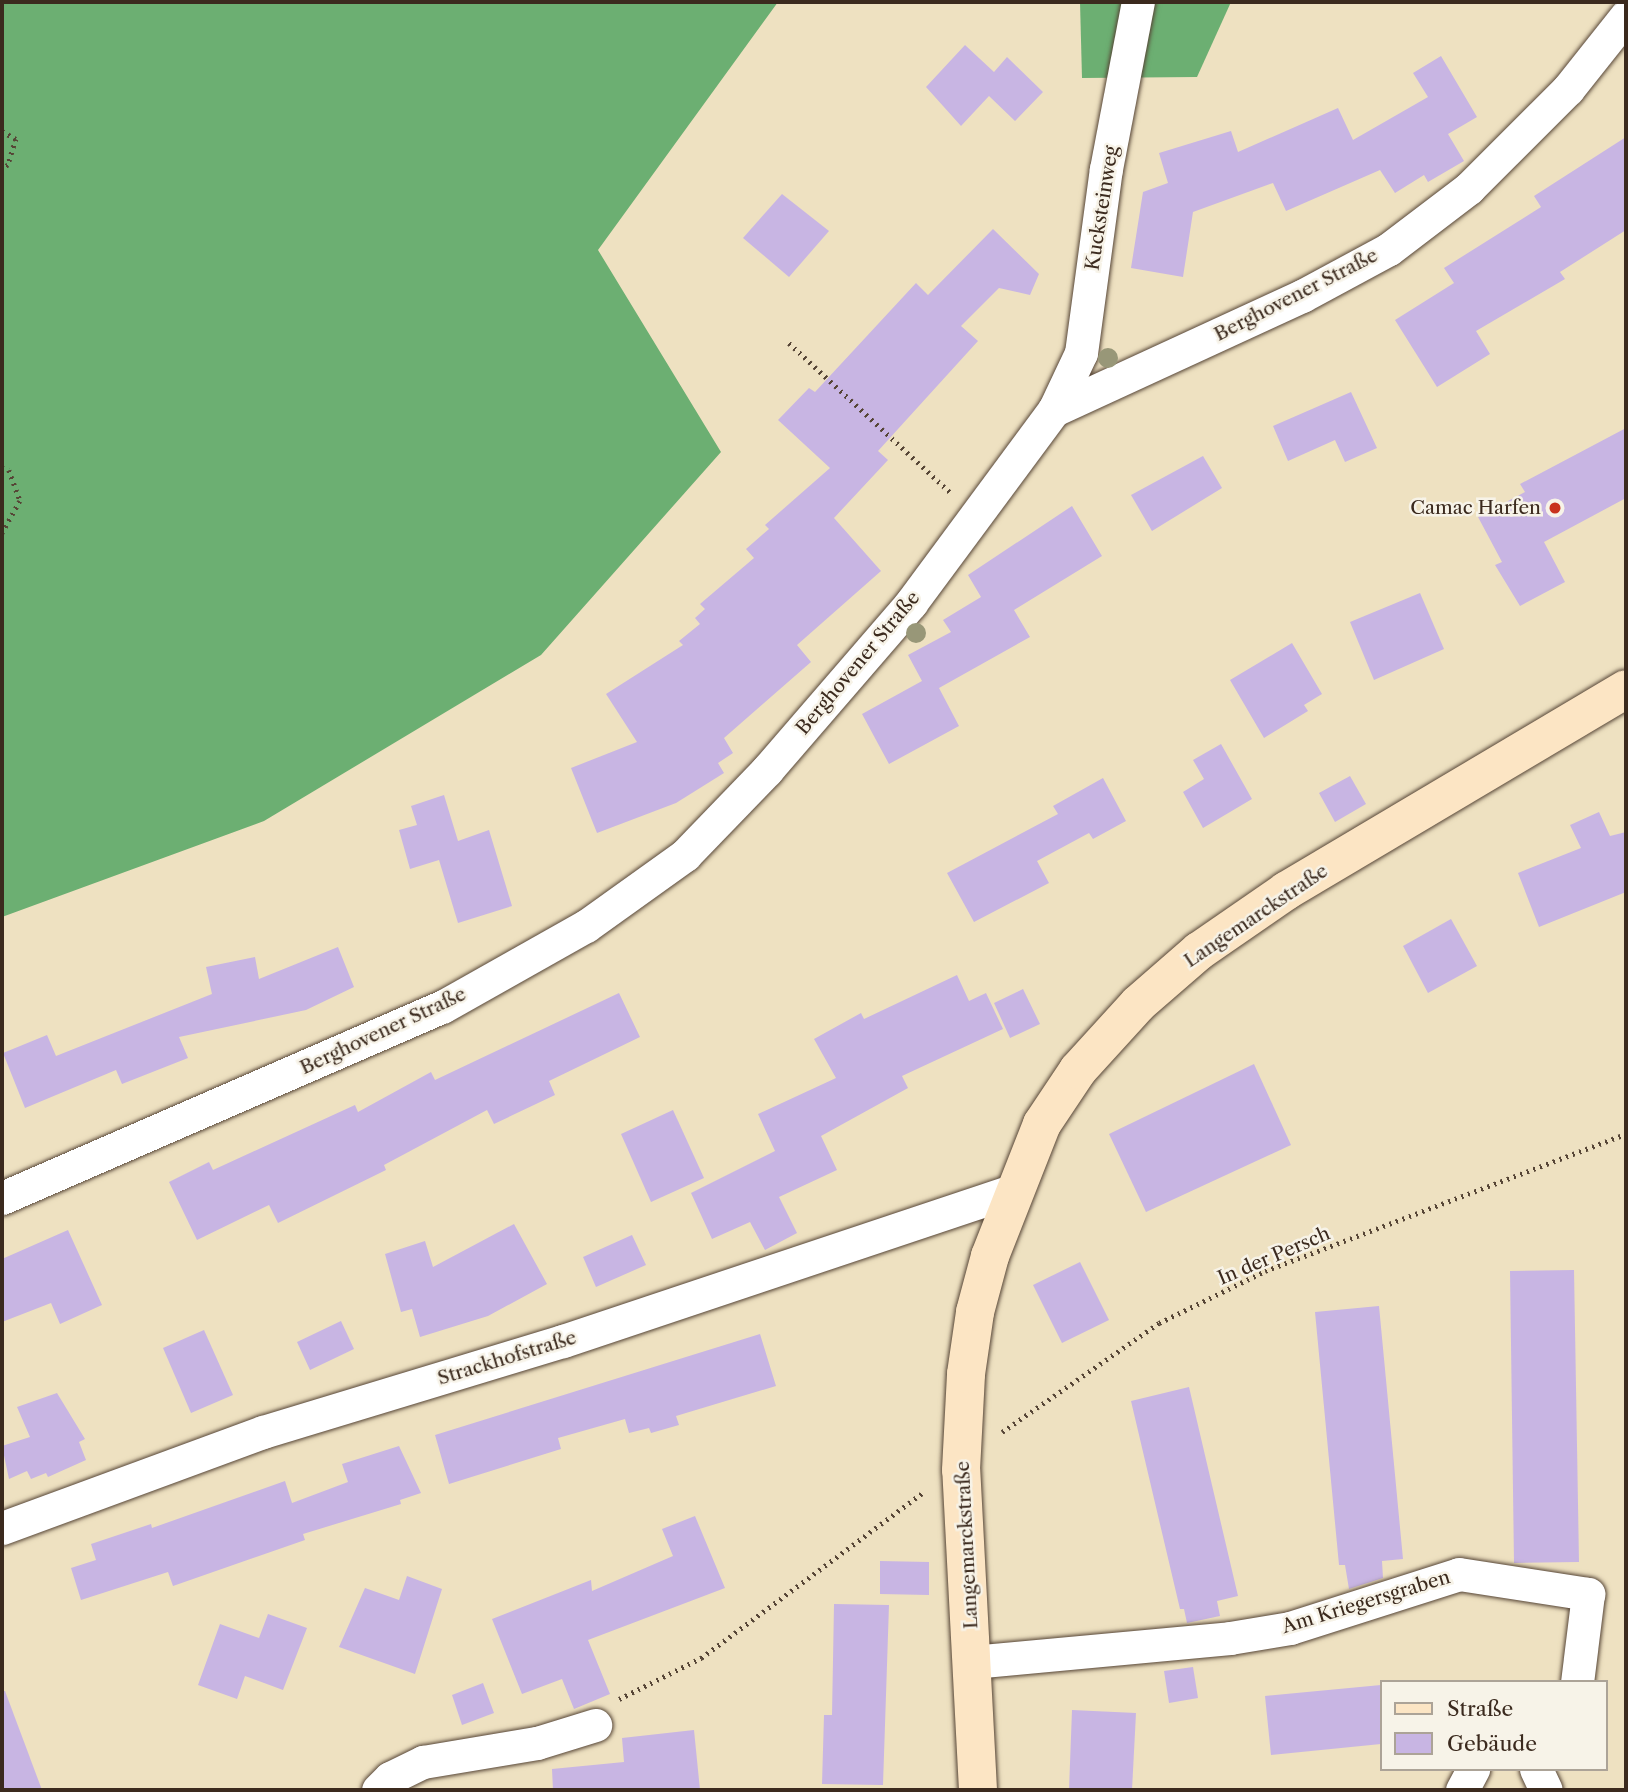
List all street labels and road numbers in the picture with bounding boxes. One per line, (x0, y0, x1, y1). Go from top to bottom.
street label: Kucksteinweg (1081, 144, 1123, 272)
street label: Berghovener Straße (1210, 244, 1382, 346)
street label: Berghovener Straße (791, 586, 925, 740)
street label: Langemarckstraße (1180, 860, 1332, 972)
street label: Berghovener Straße (296, 982, 470, 1080)
street label: In der Persch (1214, 1222, 1334, 1290)
street label: Strackhofstraße (435, 1326, 579, 1390)
street label: Langemarckstraße (951, 1461, 983, 1629)
street label: Am Kriegersgraben (1279, 1566, 1453, 1638)

